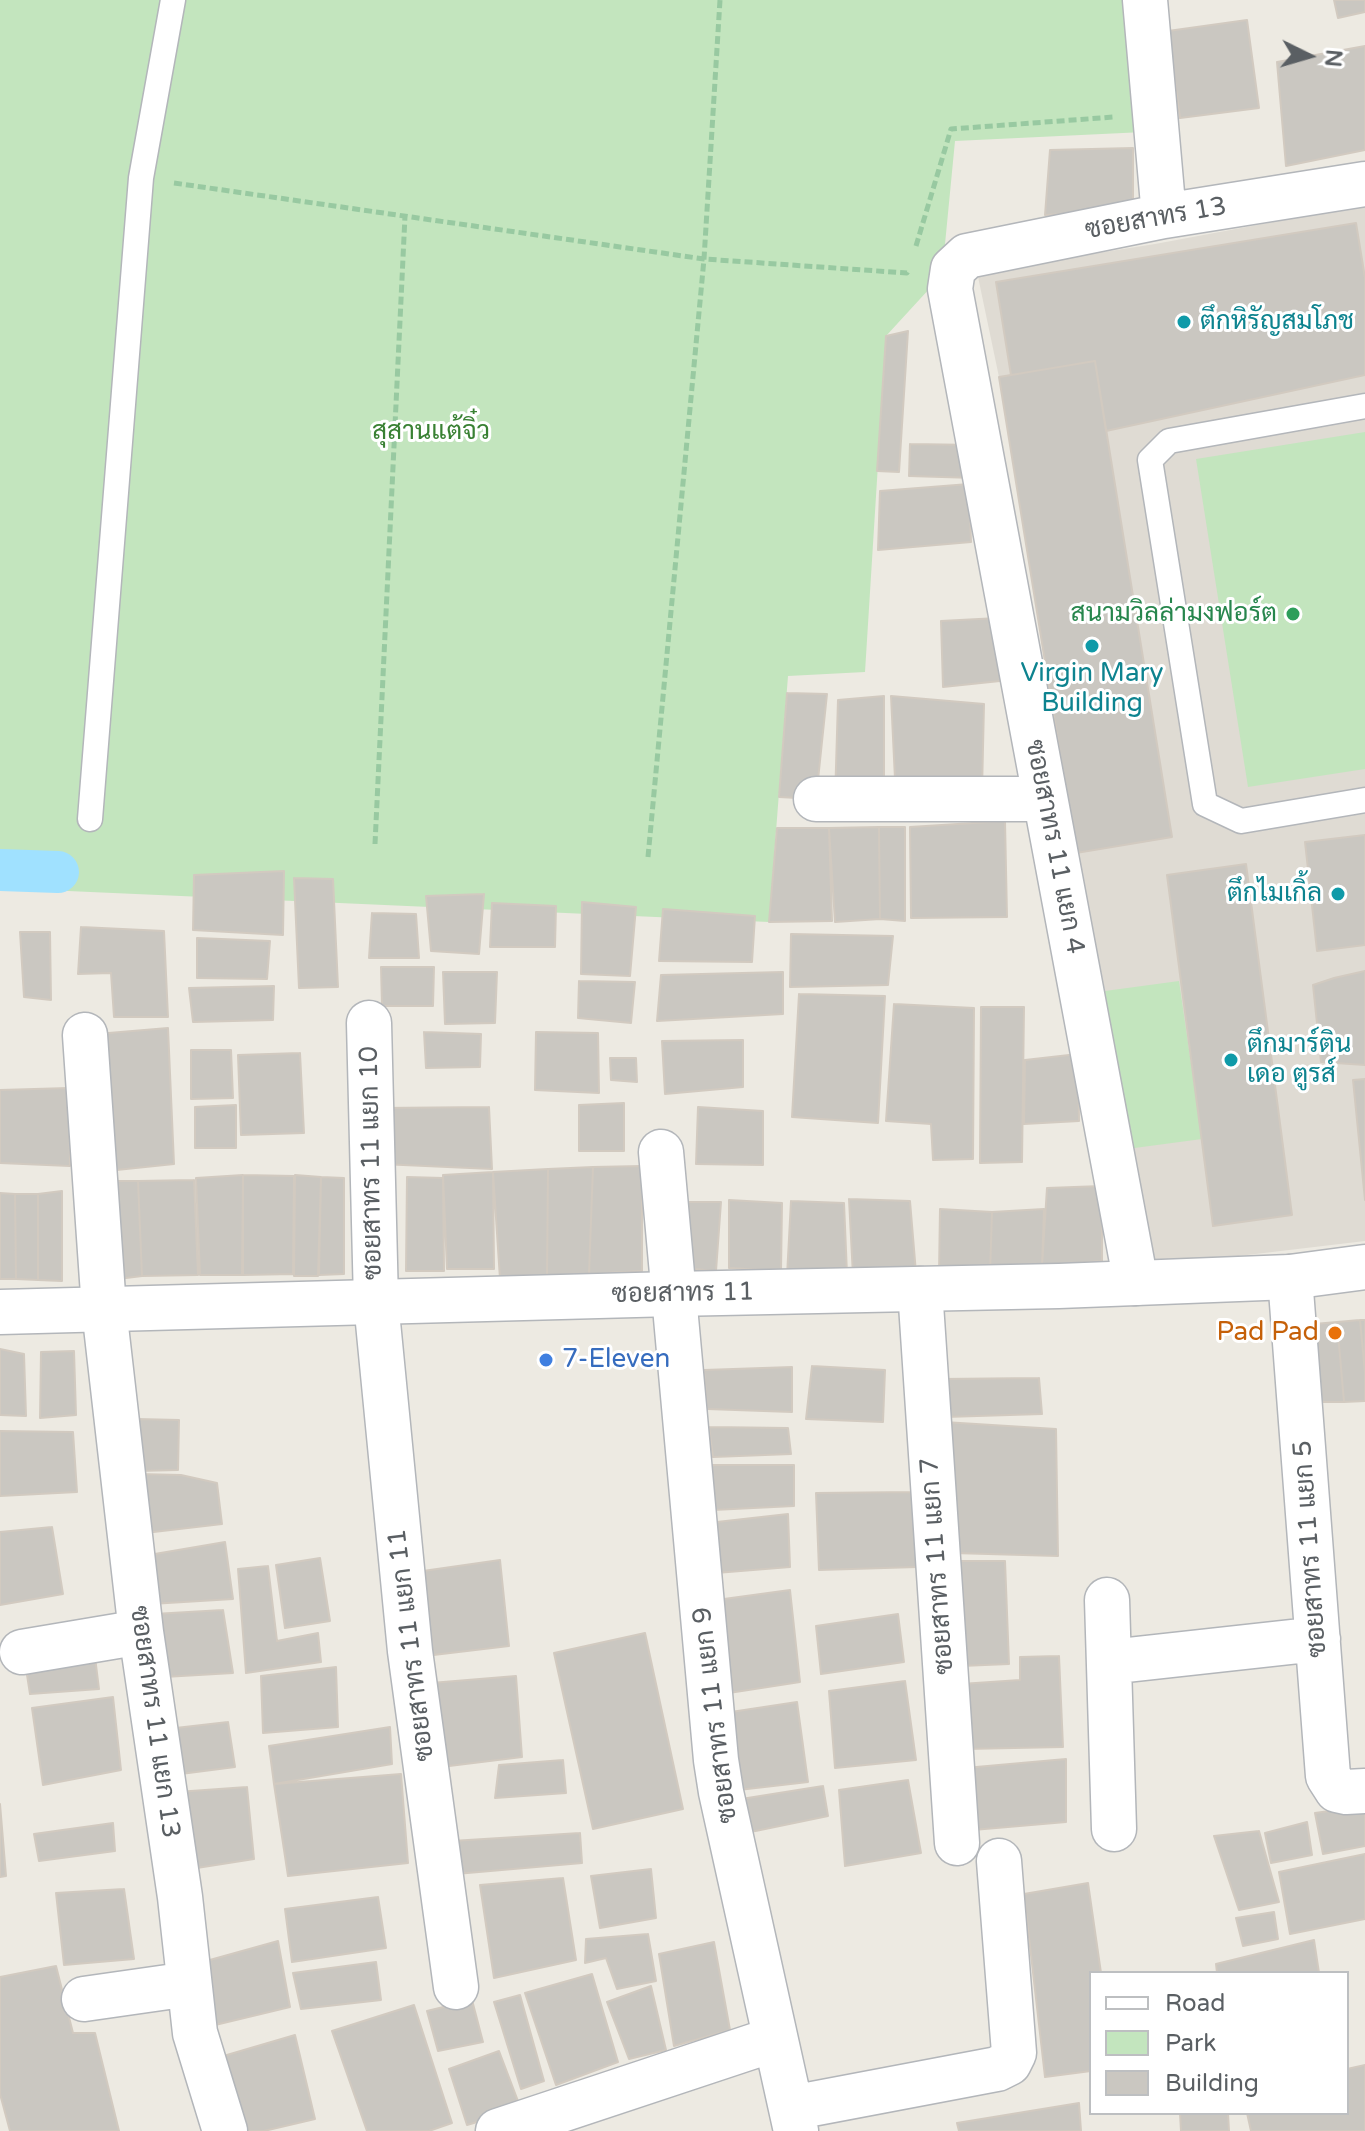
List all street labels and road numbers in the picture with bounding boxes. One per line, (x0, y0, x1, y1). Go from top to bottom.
street label: ซอยสาทร 13 (1083, 191, 1229, 247)
street label: ซอยสาทร 11 แยก 4 (1018, 737, 1090, 957)
street label: ซอยสาทร 11 แยก 10 (354, 1046, 390, 1280)
street label: ซอยสาทร 11 (611, 1277, 755, 1311)
street label: ซอยสาทร 11 แยก 5 (1288, 1439, 1334, 1659)
street label: ซอยสาทร 11 แยก 7 (915, 1456, 961, 1676)
street label: ซอยสาทร 11 แยก 11 (382, 1527, 442, 1763)
street label: ซอยสาทร 11 แยก 13 (122, 1604, 186, 1840)
street label: ซอยสาทร 11 แยก 9 (687, 1605, 745, 1825)

